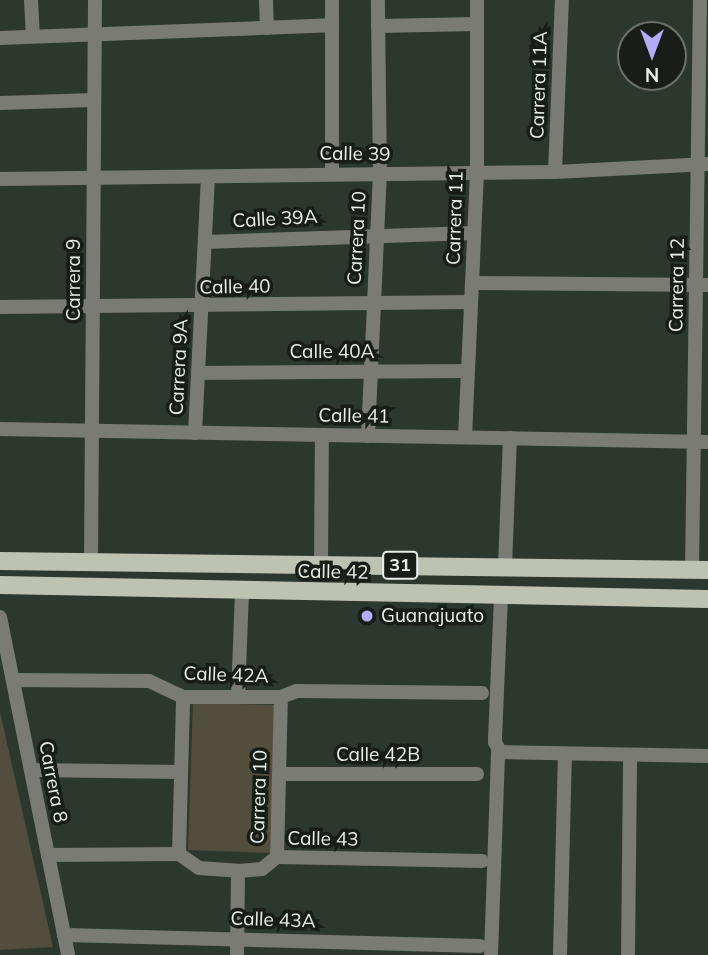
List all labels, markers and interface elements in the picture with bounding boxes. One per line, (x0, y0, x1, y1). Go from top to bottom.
north arrow (617, 21, 687, 91)
street label: Carrera 11A (526, 31, 552, 139)
text: N (645, 63, 659, 87)
street label: Calle 39 (319, 142, 391, 166)
street label: Carrera 11 (442, 171, 468, 265)
street label: Carrera 10 (343, 190, 371, 286)
street label: Calle 39A (232, 205, 318, 233)
street label: Carrera 12 (665, 238, 689, 332)
street label: Carrera 9 (63, 239, 85, 321)
street label: Calle 40 (199, 275, 271, 299)
street label: Carrera 9A (165, 318, 193, 416)
street label: Calle 40A (289, 341, 375, 363)
street label: Calle 41 (318, 404, 390, 428)
road number: 31 (381, 550, 419, 580)
street label: Calle 42 (297, 560, 369, 584)
place label: Guanajuato (381, 605, 484, 627)
marker: Guanajuato (359, 608, 375, 624)
street label: Calle 42A (183, 662, 269, 688)
street label: Carrera 8 (34, 739, 72, 825)
street label: Calle 42B (336, 744, 420, 766)
street label: Carrera 10 (246, 750, 272, 844)
street label: Calle 43 (287, 827, 359, 851)
street label: Calle 43A (230, 907, 316, 933)

